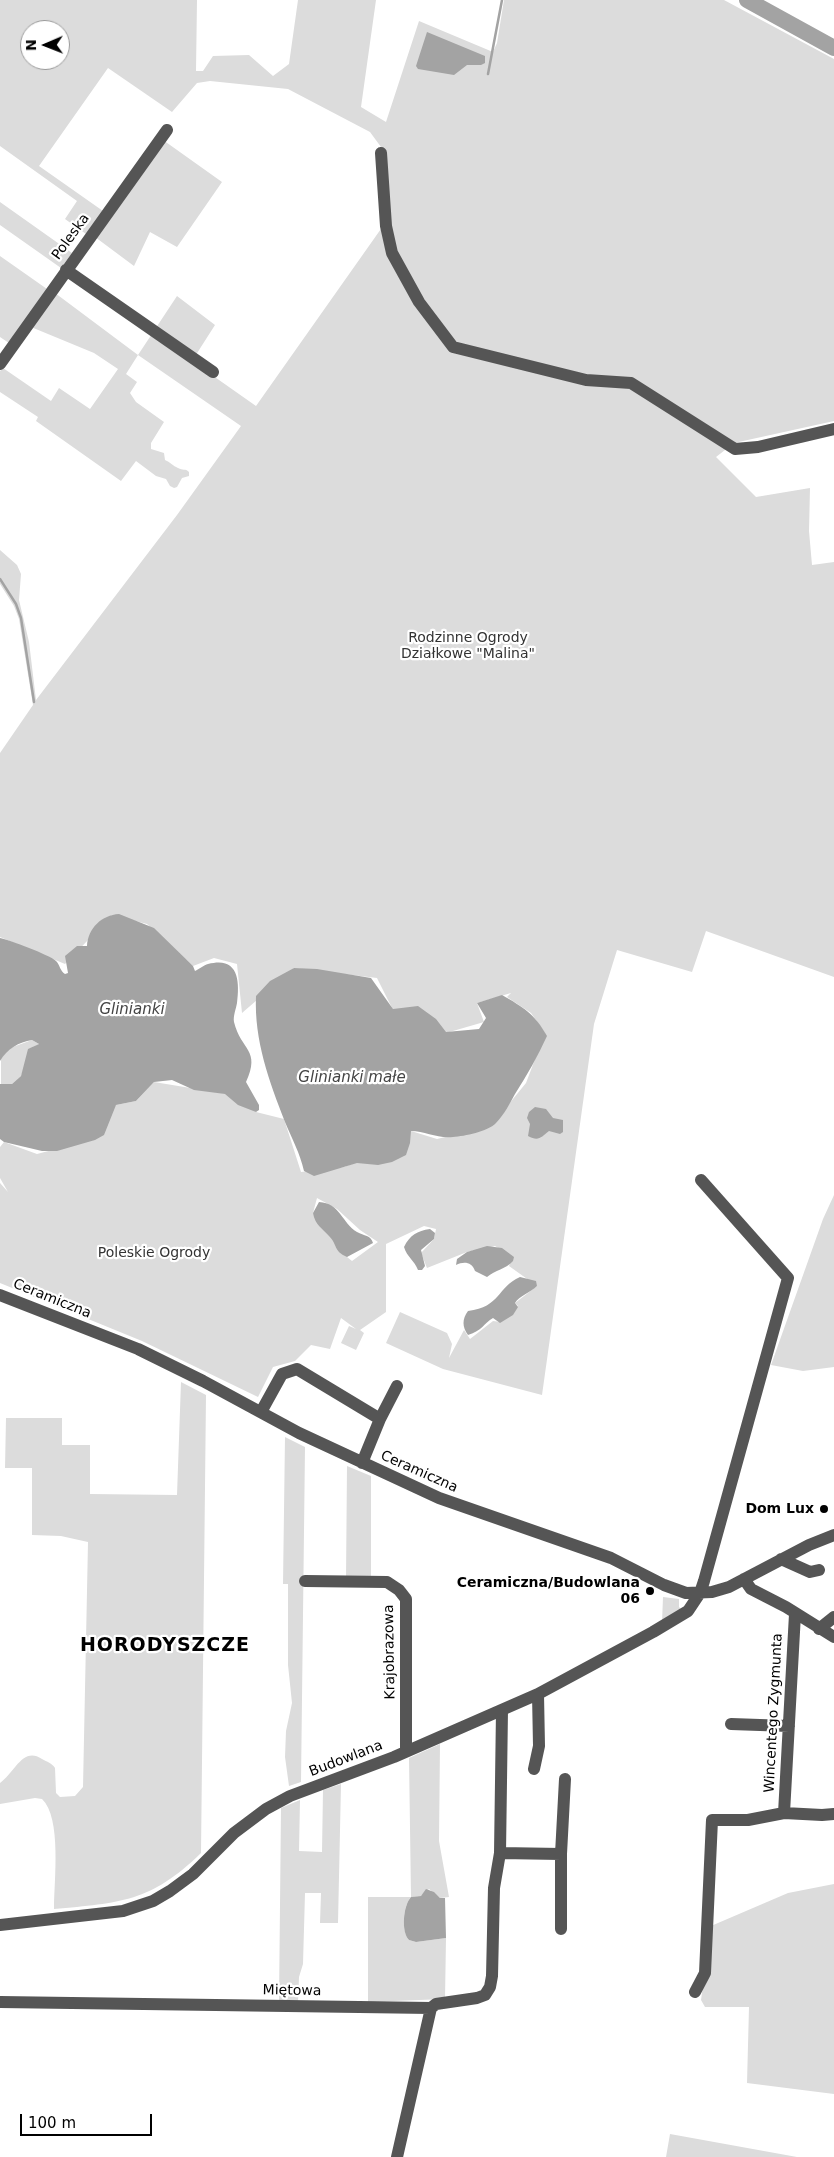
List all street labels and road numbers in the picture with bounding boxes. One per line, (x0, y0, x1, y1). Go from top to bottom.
street label: Poleska (49, 211, 93, 263)
street label: Ceramiczna (10, 1276, 94, 1322)
street label: Ceramiczna (378, 1447, 460, 1497)
street label: Krajobrazowa (381, 1604, 399, 1700)
street label: Wincentego Zygmunta (761, 1633, 787, 1793)
street label: Budowlana (307, 1737, 385, 1781)
street label: Miętowa (263, 1982, 321, 2000)

